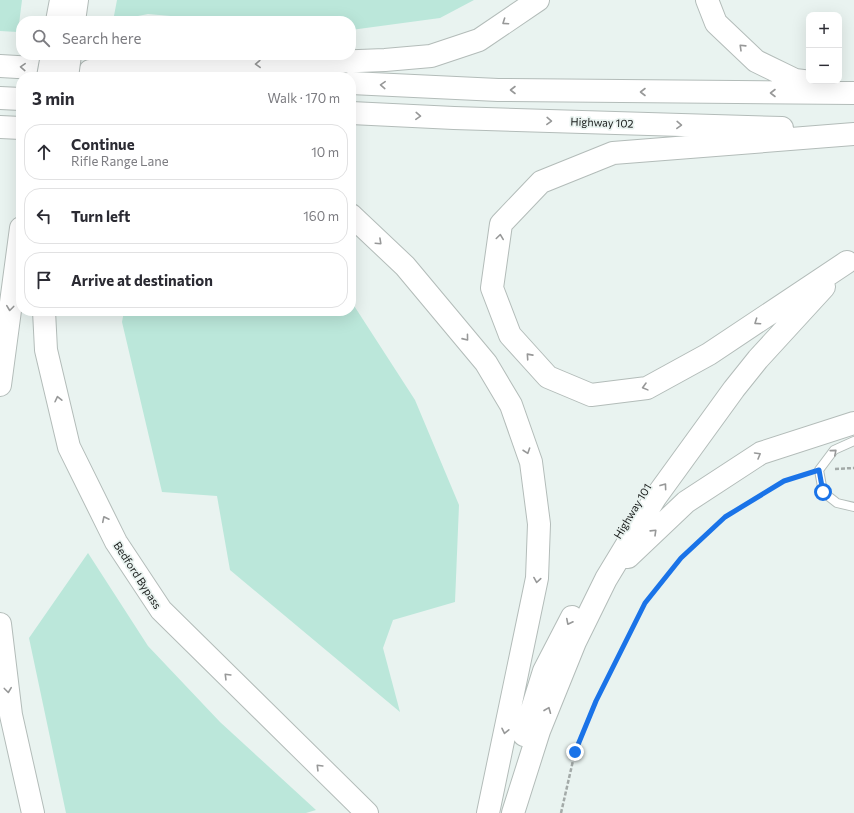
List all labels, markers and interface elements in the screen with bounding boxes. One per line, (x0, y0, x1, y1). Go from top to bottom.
map controls (806, 12, 842, 84)
button: + (806, 12, 842, 48)
search box (16, 16, 356, 60)
one-way arrow (503, 17, 510, 24)
icon: search (30, 27, 52, 49)
text: Search here (62, 29, 141, 47)
one-way arrow (739, 45, 746, 52)
button: − (806, 48, 842, 84)
one-way arrow (255, 60, 261, 69)
one-way arrow (20, 63, 26, 72)
one-way arrow (380, 81, 386, 89)
one-way arrow (510, 86, 516, 95)
one-way arrow (640, 87, 646, 96)
text: 3 min (32, 88, 75, 109)
one-way arrow (770, 89, 776, 97)
text: Walk · 170 m (268, 90, 340, 106)
one-way arrow (415, 112, 421, 121)
street label: Highway 102 (570, 114, 634, 130)
one-way arrow (546, 116, 552, 125)
one-way arrow (676, 120, 682, 129)
text: Continue (71, 135, 135, 153)
icon: ahead (33, 141, 55, 163)
text: 10 m (311, 144, 339, 160)
text: Rifle Range Lane (71, 153, 169, 169)
icon: left (33, 205, 55, 227)
text: Turn left (71, 207, 130, 225)
text: 160 m (303, 208, 339, 224)
one-way arrow (495, 234, 504, 240)
one-way arrow (375, 237, 382, 244)
icon: arrive (33, 269, 55, 291)
text: Arrive at destination (71, 271, 213, 289)
one-way arrow (5, 305, 14, 311)
one-way arrow (754, 317, 761, 325)
one-way arrow (461, 334, 468, 341)
one-way arrow (526, 353, 533, 361)
one-way arrow (641, 382, 648, 391)
one-way arrow (54, 396, 62, 402)
one-way arrow (523, 448, 531, 455)
one-way arrow (829, 450, 837, 457)
one-way arrow (754, 453, 761, 460)
street label: Highway 101 (610, 481, 654, 541)
route start (814, 483, 832, 501)
one-way arrow (659, 484, 666, 491)
one-way arrow (102, 516, 110, 524)
one-way arrow (649, 530, 657, 537)
street label: Bedford Bypass (111, 539, 165, 611)
one-way arrow (533, 577, 542, 583)
one-way arrow (566, 618, 574, 625)
one-way arrow (224, 673, 232, 681)
one-way arrow (3, 687, 12, 693)
one-way arrow (543, 706, 551, 713)
one-way arrow (502, 728, 510, 734)
route end (566, 743, 584, 761)
one-way arrow (316, 764, 324, 772)

